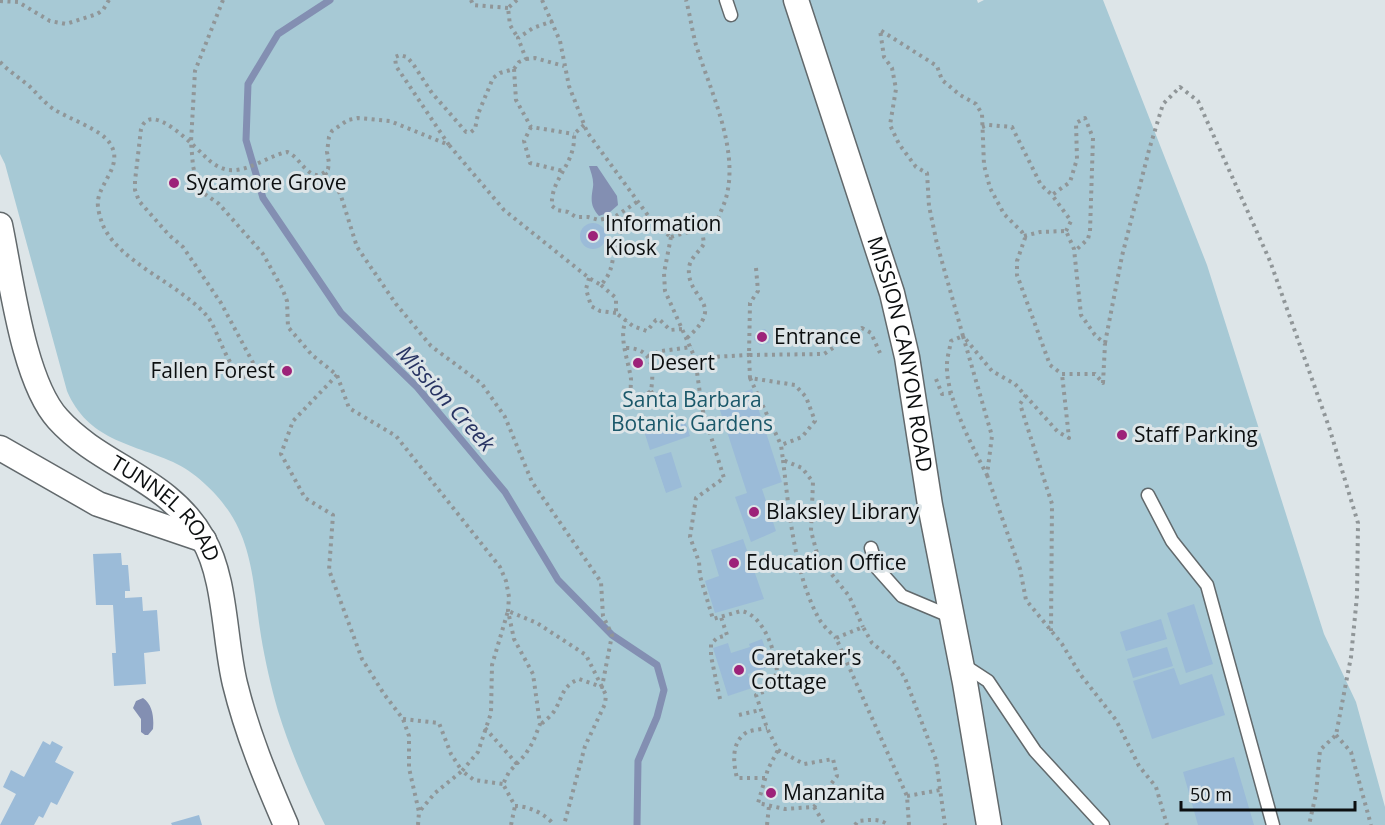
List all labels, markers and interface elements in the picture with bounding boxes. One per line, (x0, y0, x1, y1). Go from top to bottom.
place label: Sycamore Grove (186, 168, 346, 196)
marker: Sycamore Grove (167, 176, 181, 190)
place label: Information Kiosk (605, 209, 721, 261)
marker: Information Kiosk (586, 229, 600, 243)
street label: MISSION CANYON ROAD (861, 233, 940, 474)
place label: Entrance (774, 322, 861, 350)
marker: Entrance (755, 330, 769, 344)
water label: Mission Creek (391, 338, 503, 458)
place label: Desert (650, 348, 715, 376)
place label: Fallen Forest (150, 356, 275, 384)
marker: Desert (631, 356, 645, 370)
marker: Fallen Forest (280, 364, 294, 378)
park label: Santa Barbara Botanic Gardens (611, 385, 773, 437)
place label: Staff Parking (1134, 420, 1258, 448)
marker: Staff Parking (1115, 428, 1129, 442)
street label: TUNNEL ROAD (106, 448, 227, 565)
place label: Blaksley Library (766, 497, 920, 525)
marker: Blaksley Library (747, 505, 761, 519)
place label: Education Office (746, 548, 906, 576)
marker: Education Office (727, 556, 741, 570)
place label: Caretaker's Cottage (751, 643, 861, 695)
marker: Caretaker's Cottage (732, 663, 746, 677)
scale bar (1181, 774, 1355, 812)
place label: Manzanita (783, 778, 885, 806)
text: 50 m (1190, 782, 1232, 806)
marker: Manzanita (764, 786, 778, 800)

